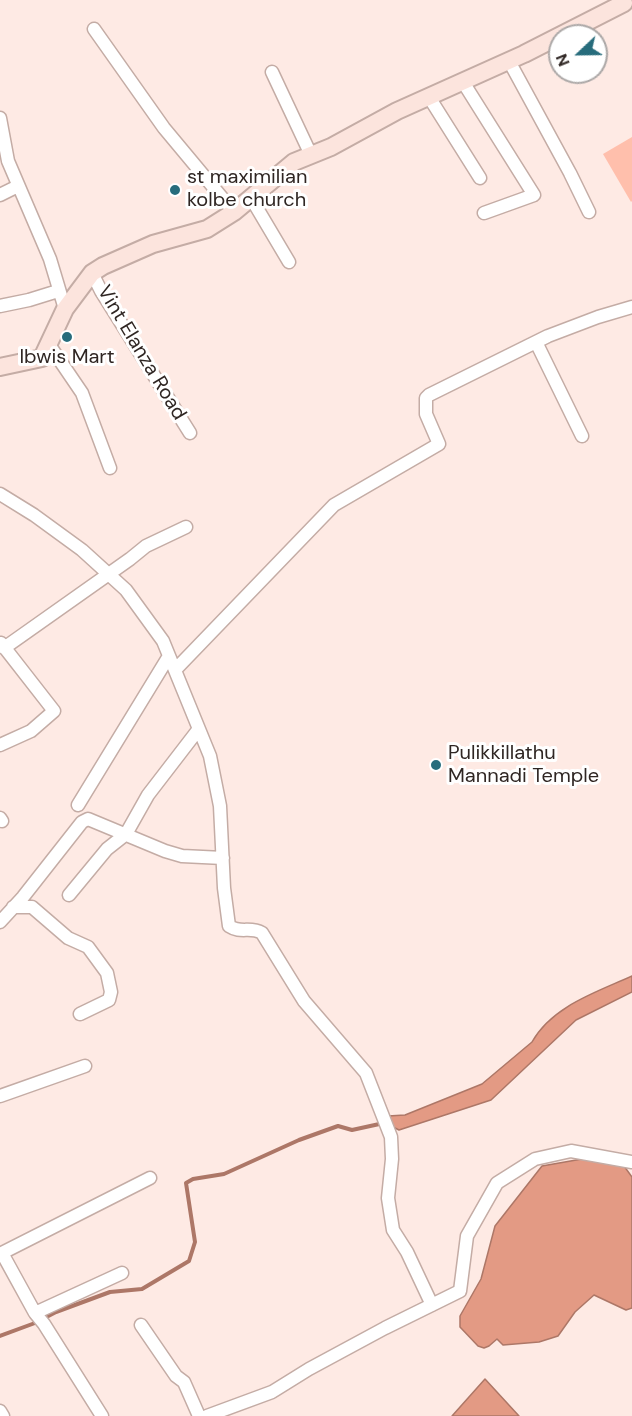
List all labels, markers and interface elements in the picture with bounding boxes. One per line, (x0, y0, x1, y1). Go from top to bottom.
north arrow (548, 24, 608, 84)
text: N (551, 51, 575, 70)
place label: st maximilian kolbe church (187, 166, 307, 213)
marker: st maximilian kolbe church (168, 183, 182, 197)
street label: Vint Elanza Road (91, 281, 191, 425)
marker: Ibwis Mart (60, 330, 74, 344)
place label: Ibwis Mart (19, 346, 115, 370)
place label: Pulikkillathu Mannadi Temple (448, 742, 599, 789)
marker: Pulikkillathu Mannadi Temple (429, 758, 443, 772)

